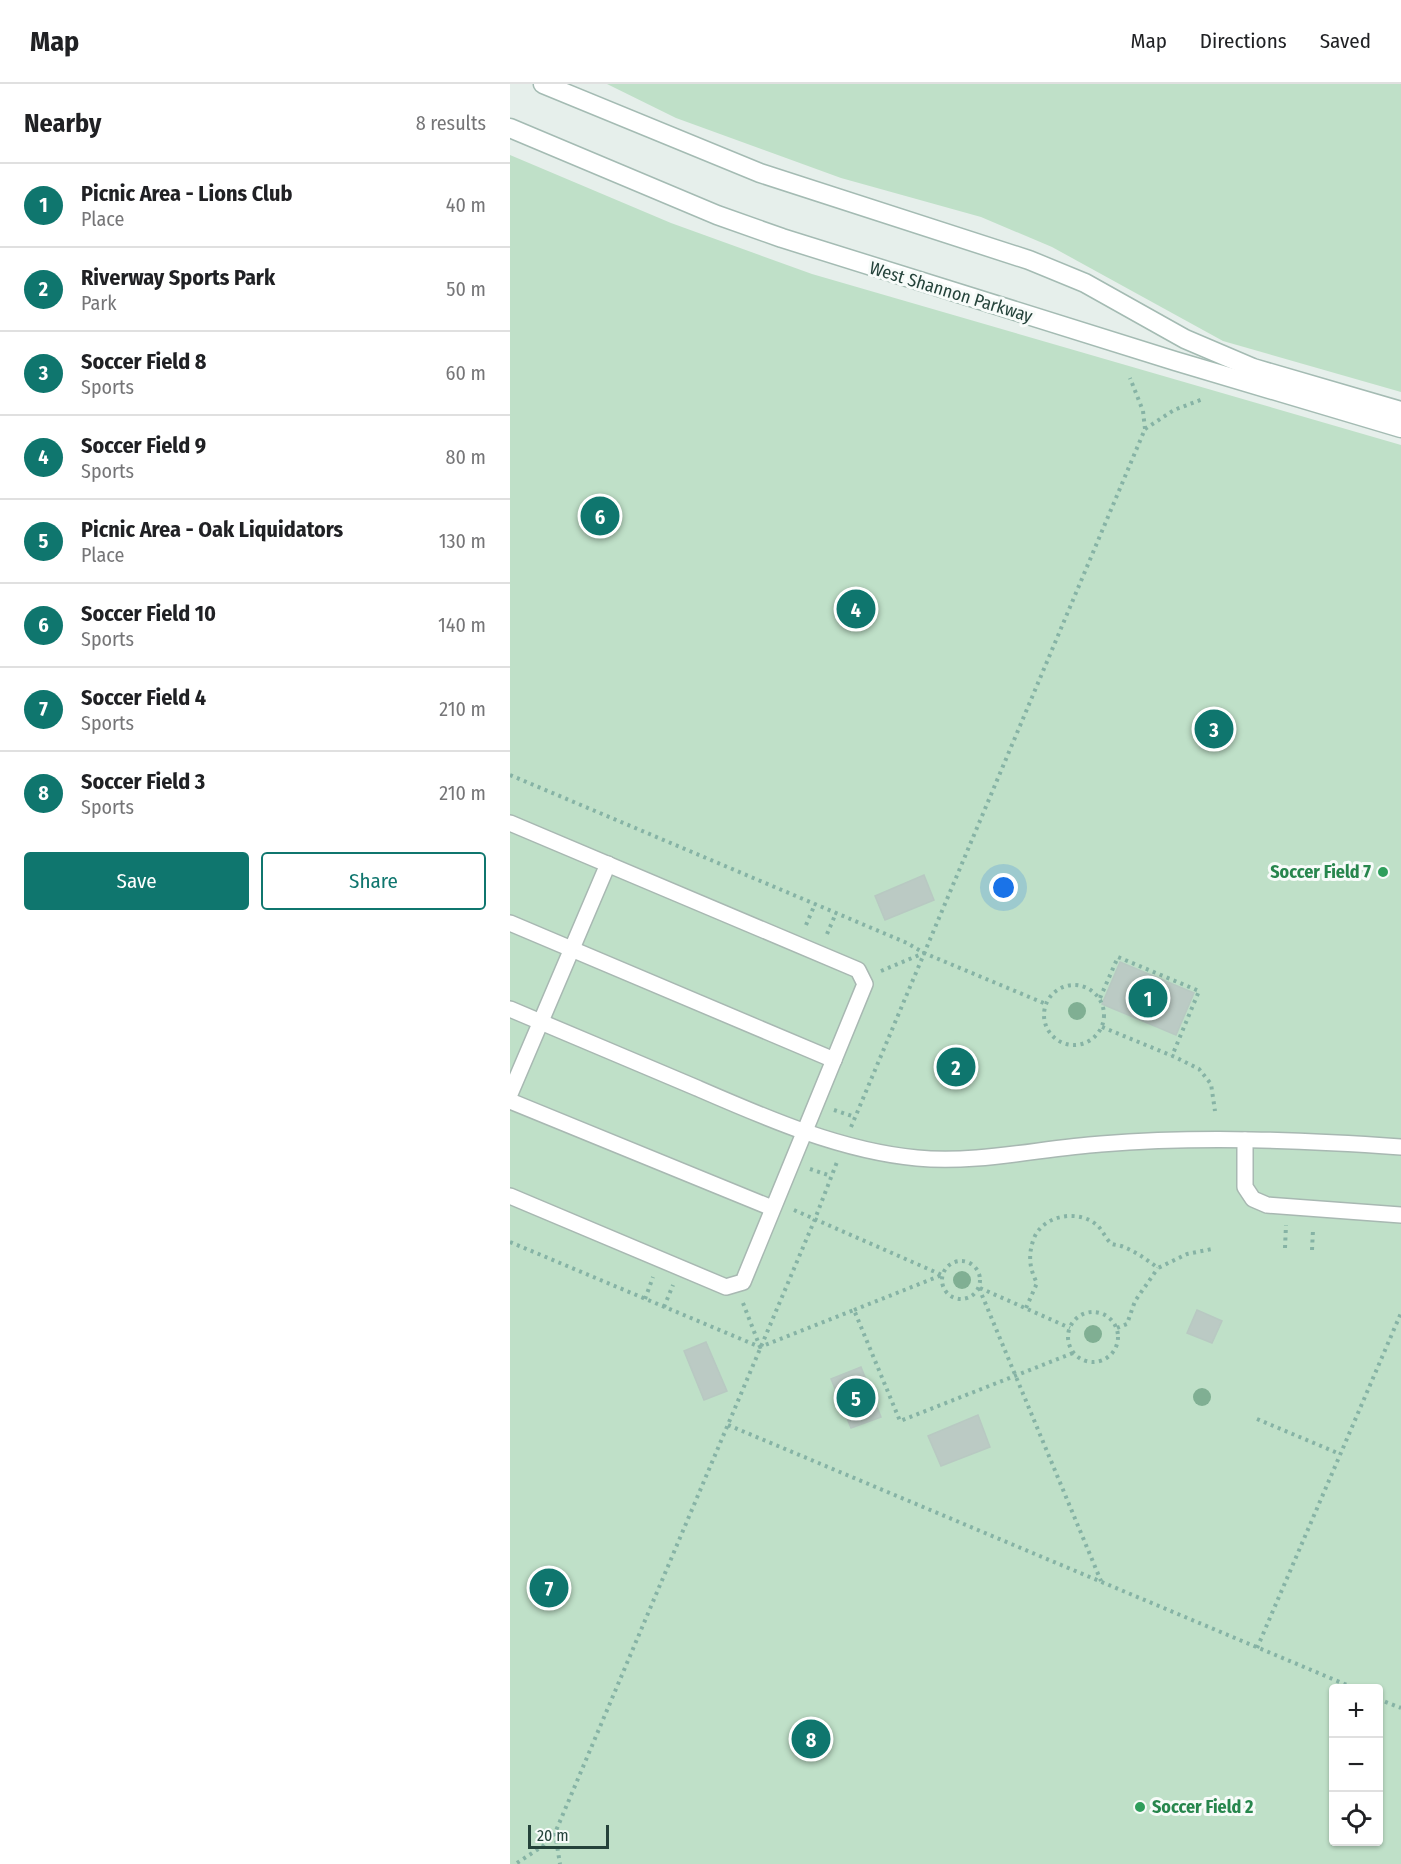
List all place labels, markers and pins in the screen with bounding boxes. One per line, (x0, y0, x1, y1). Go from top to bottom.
pin: 6 (580, 494, 620, 538)
pin: 4 (836, 586, 876, 632)
pin: 3 (1194, 706, 1234, 752)
place label: Soccer Field 7 (1270, 861, 1371, 883)
marker: Soccer Field 7 (1376, 865, 1390, 879)
pin: 1 (1128, 976, 1168, 1020)
pin: 2 (936, 1044, 976, 1090)
pin: 5 (836, 1376, 876, 1420)
pin: 7 (530, 1566, 568, 1610)
pin: 8 (792, 1716, 830, 1762)
place label: Soccer Field 2 (1152, 1796, 1253, 1818)
marker: Soccer Field 2 (1133, 1800, 1147, 1814)

